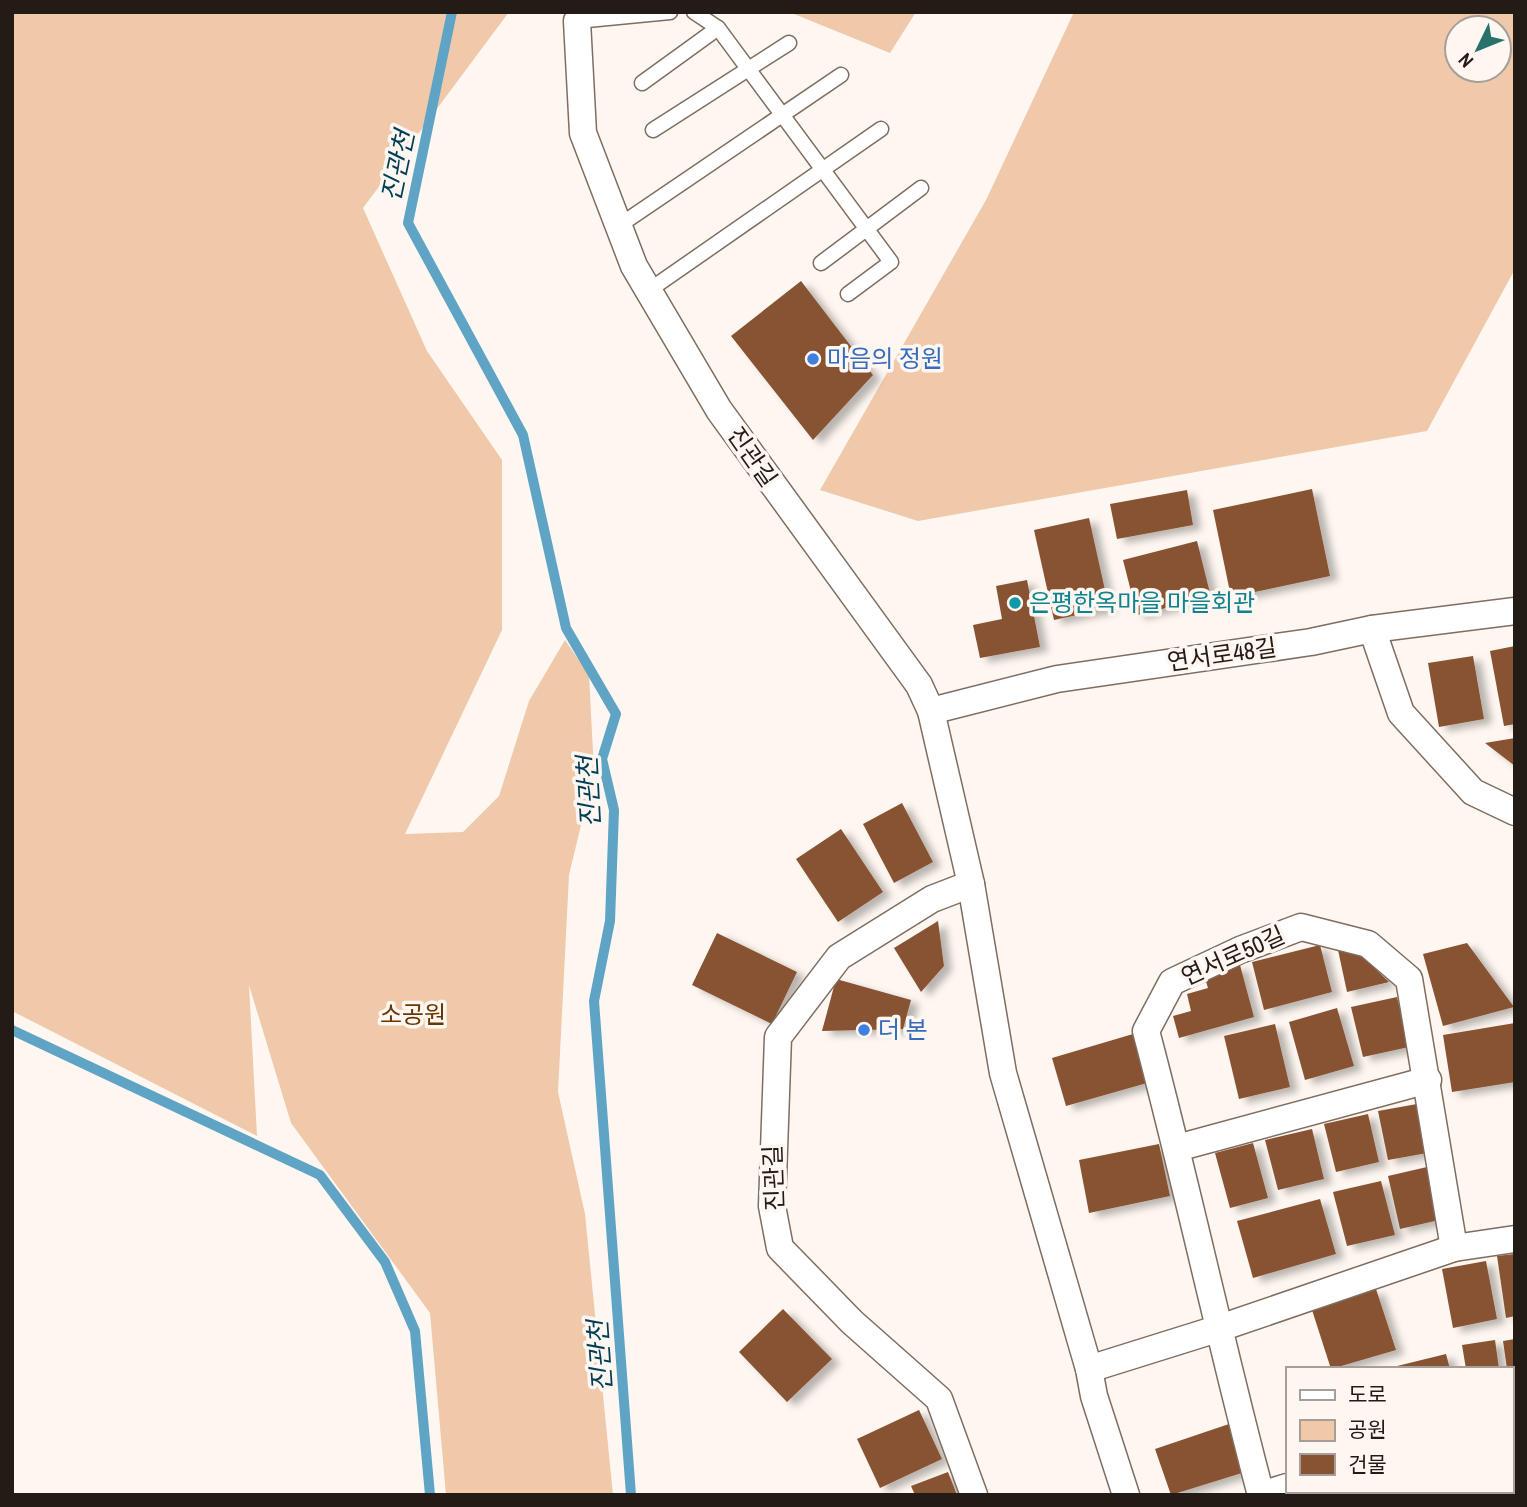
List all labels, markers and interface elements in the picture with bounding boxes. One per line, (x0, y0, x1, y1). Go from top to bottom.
north arrow (1443, 14, 1513, 84)
text: N (1452, 48, 1479, 74)
water label: 진관천 (373, 124, 423, 205)
place label: 마음의 정원 (827, 342, 943, 374)
marker: 마음의 정원 (805, 351, 821, 367)
street label: 진관길 (721, 420, 785, 493)
place label: 은평한옥마을 마을회관 (1029, 586, 1255, 618)
marker: 은평한옥마을 마을회관 (1007, 595, 1023, 611)
street label: 연서로48길 (1165, 630, 1279, 678)
water label: 진관천 (569, 752, 608, 829)
street label: 연서로50길 (1176, 918, 1289, 992)
park label: 소공원 (380, 998, 446, 1030)
place label: 더 본 (878, 1013, 928, 1045)
marker: 더 본 (856, 1022, 872, 1038)
street label: 진관길 (756, 1144, 790, 1212)
water label: 진관천 (579, 1316, 619, 1393)
legend (1286, 1367, 1513, 1493)
text: 도로 (1348, 1380, 1387, 1409)
text: 공원 (1348, 1415, 1387, 1444)
text: 건물 (1348, 1450, 1387, 1479)

